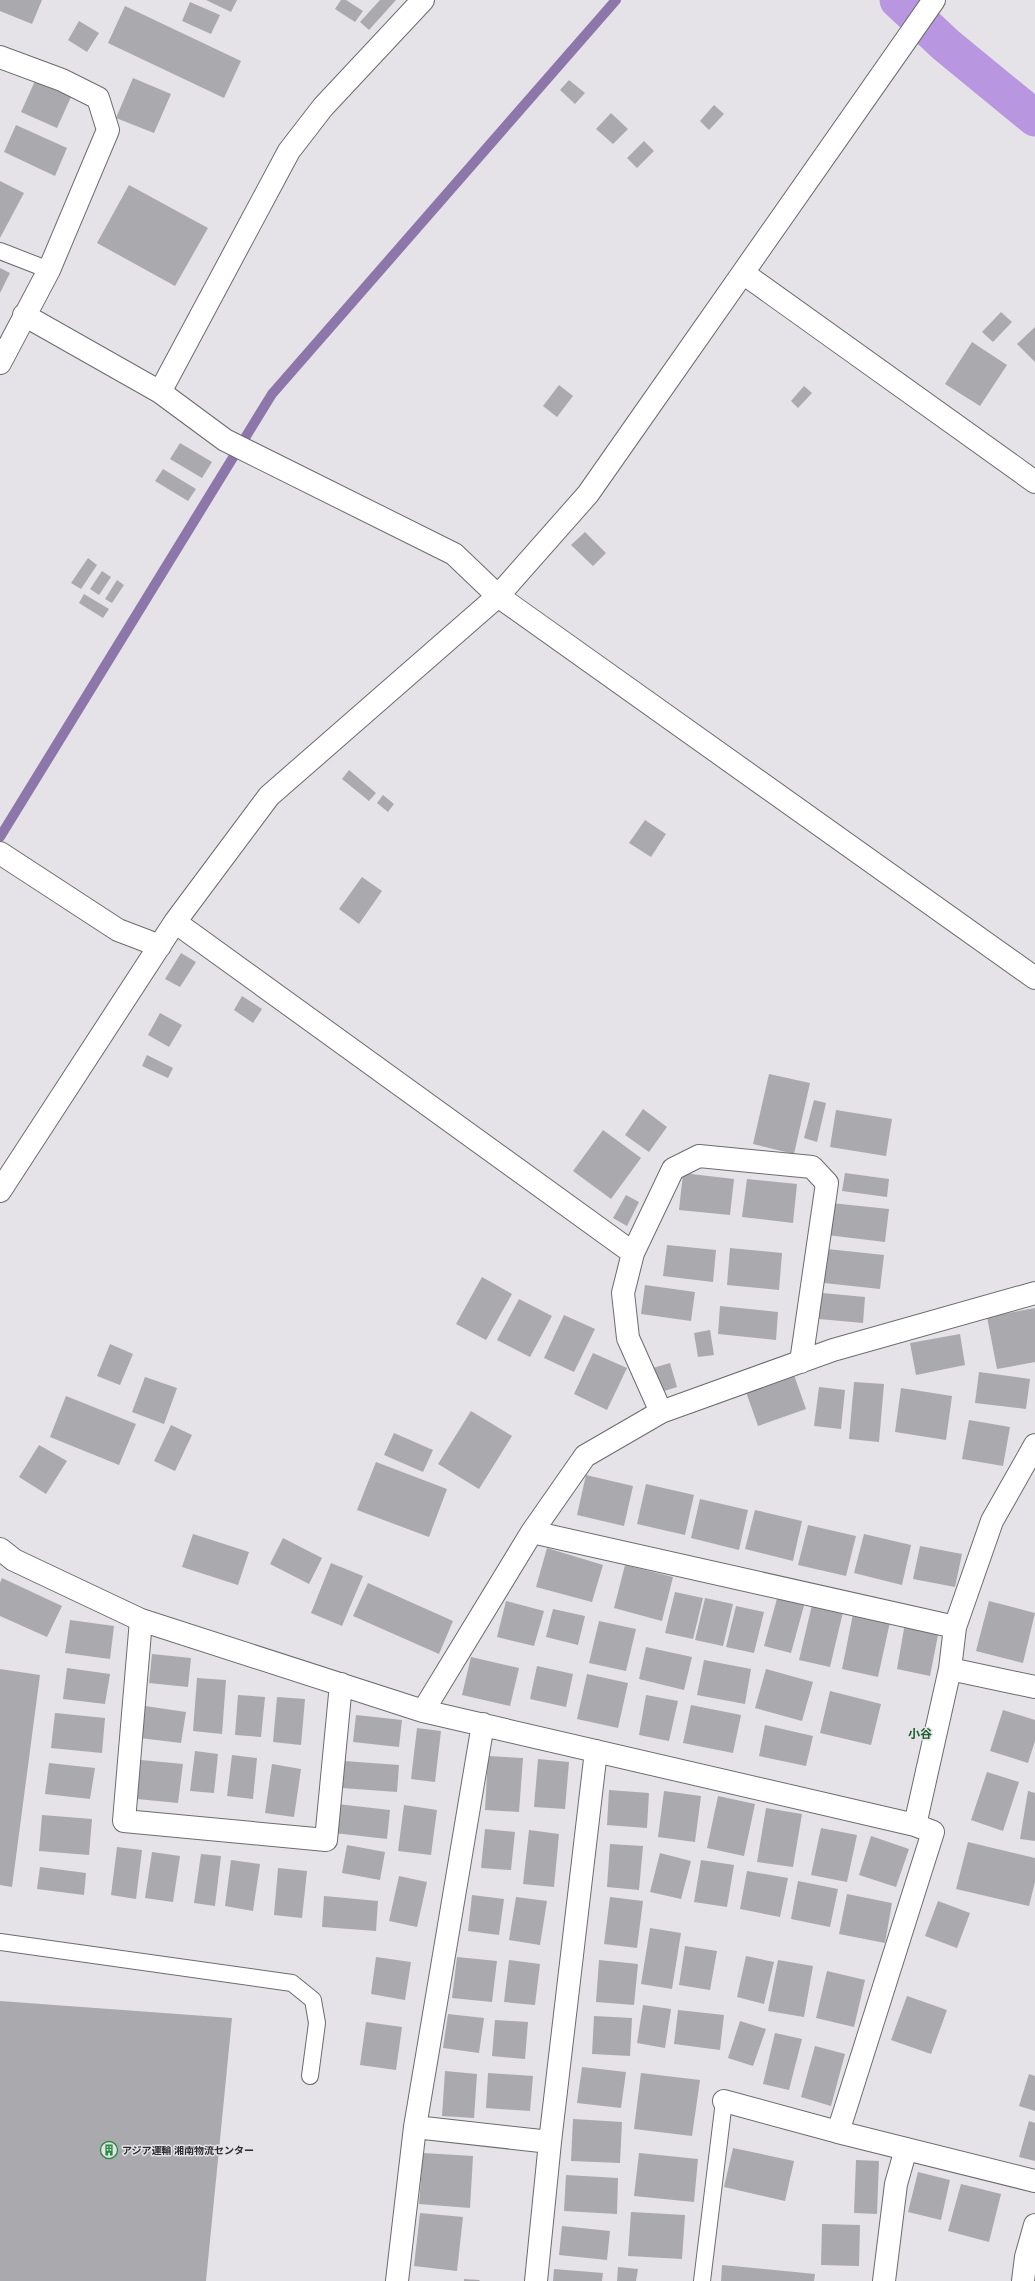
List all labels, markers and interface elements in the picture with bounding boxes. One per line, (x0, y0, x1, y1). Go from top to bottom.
district label: 小谷 (908, 1727, 932, 1741)
building icon: アジア運輸 湘南物流センター (99, 2140, 119, 2160)
place label: アジア運輸 湘南物流センター (122, 2144, 254, 2157)

